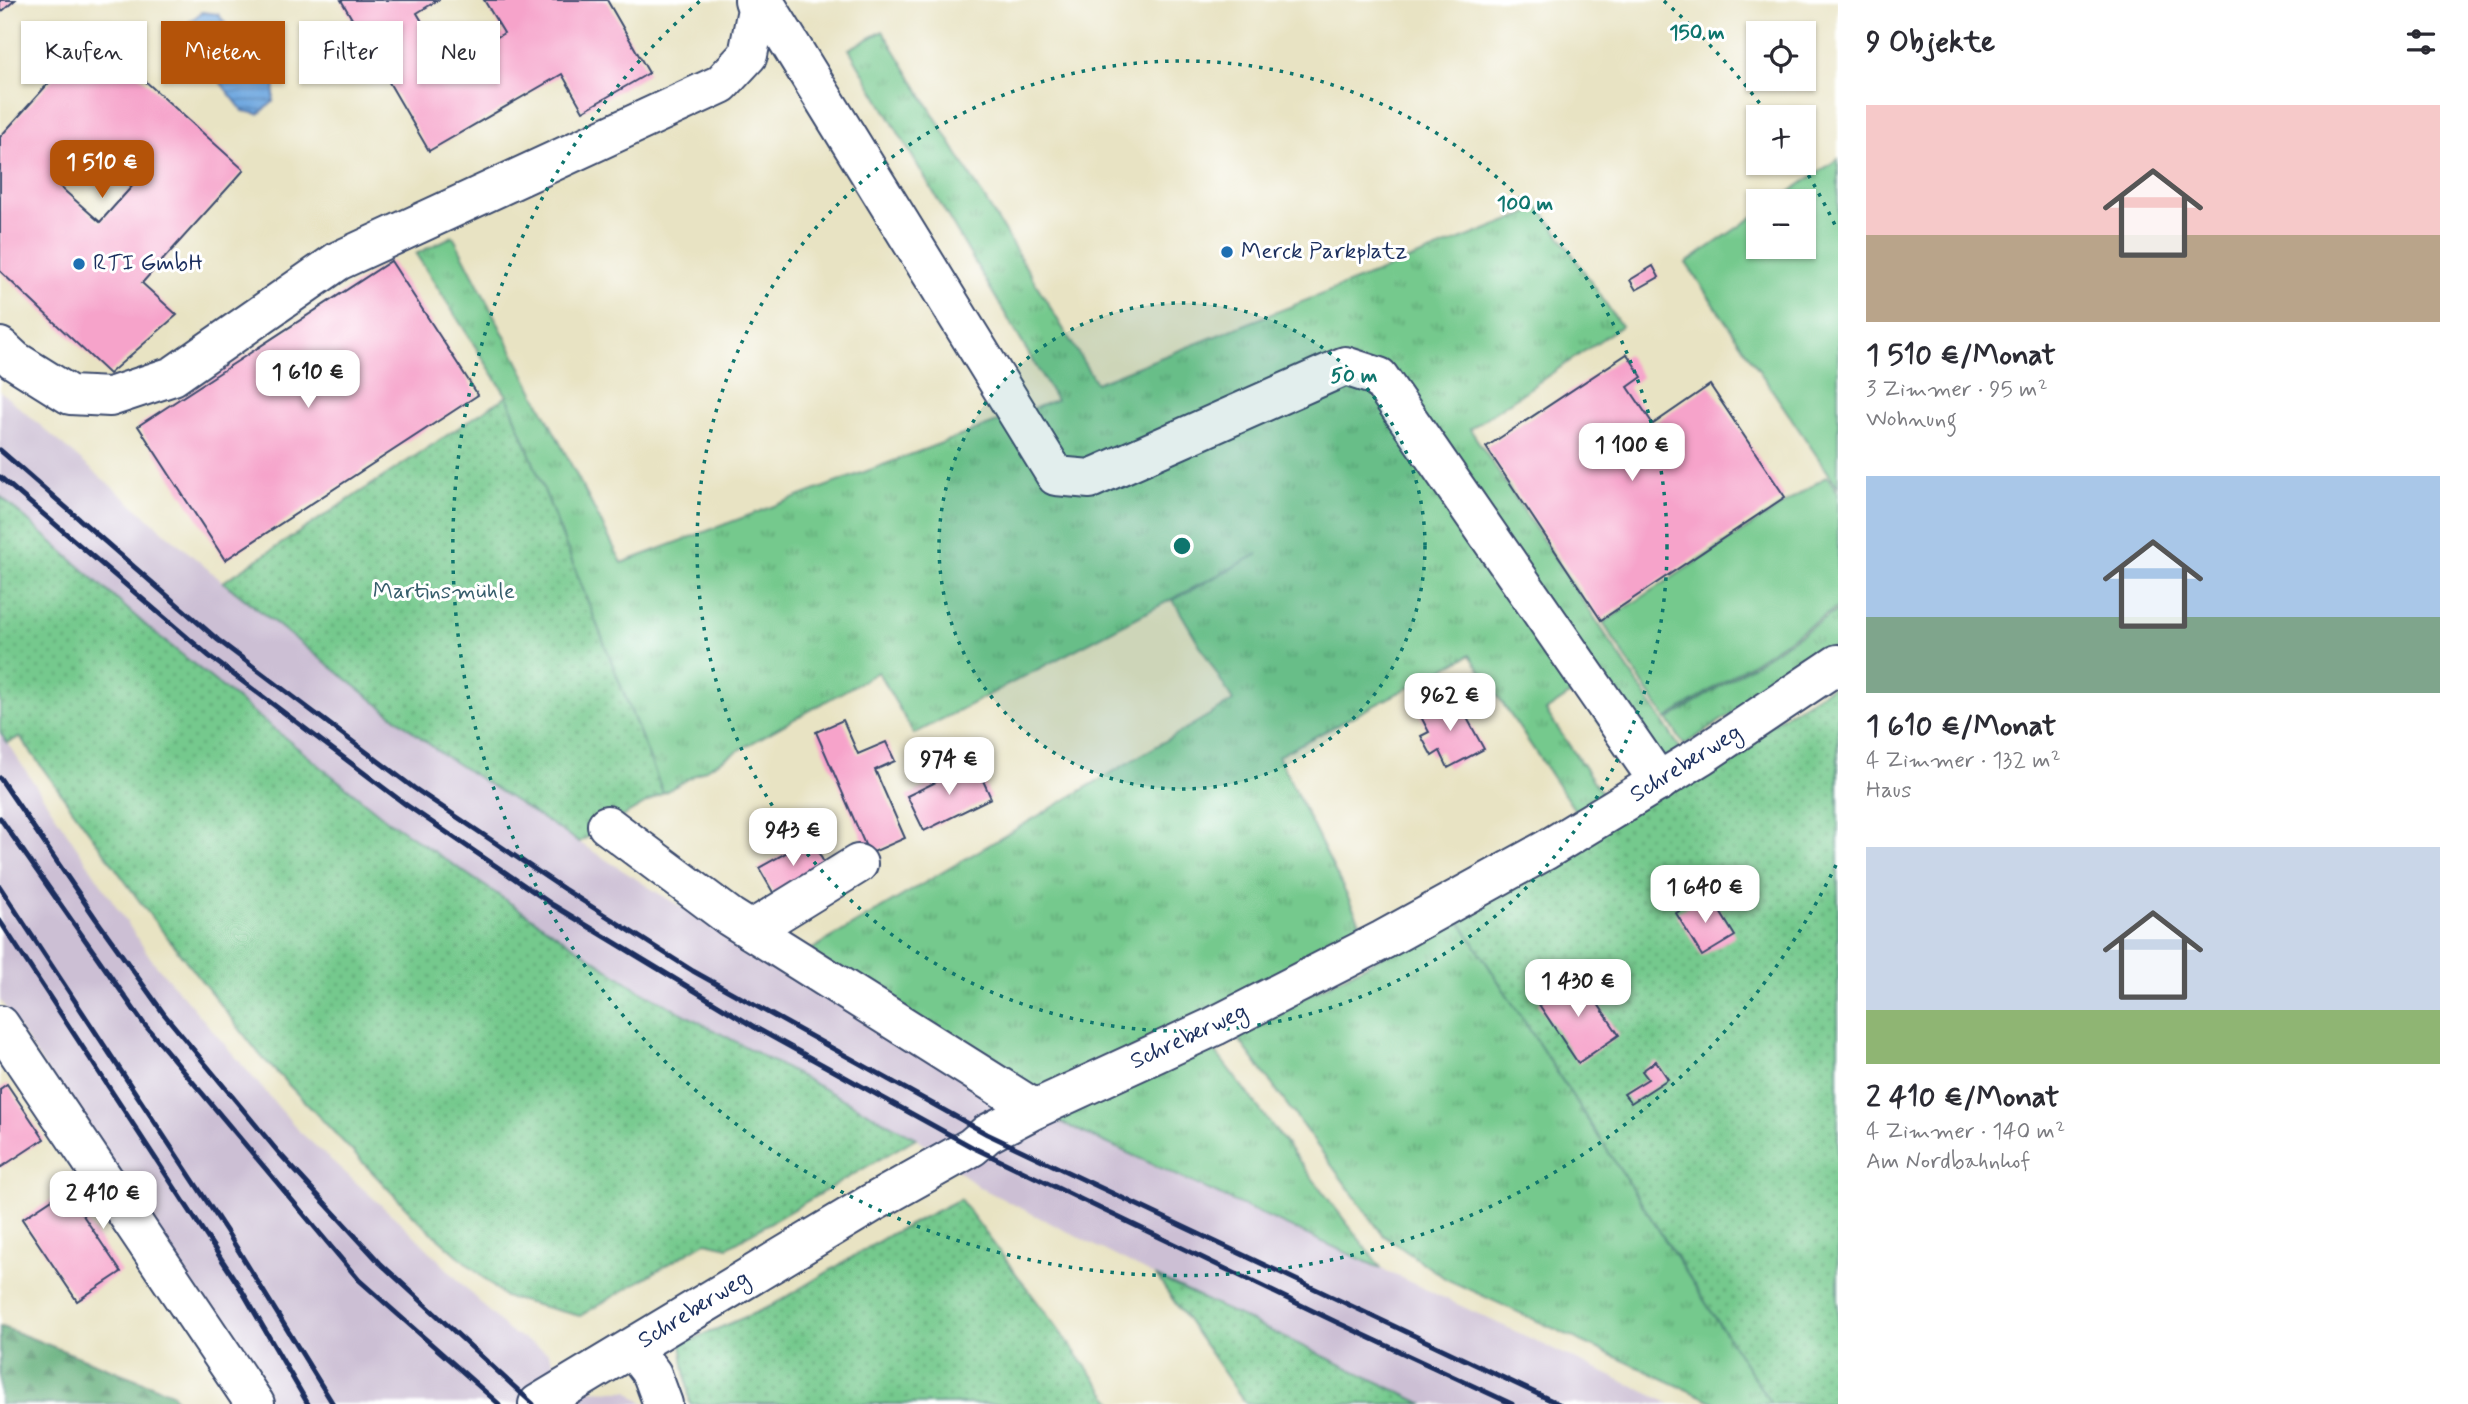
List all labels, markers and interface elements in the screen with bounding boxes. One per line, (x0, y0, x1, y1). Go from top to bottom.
text: 150 m (1669, 19, 1725, 47)
chip: Kaufen (21, 21, 147, 84)
chip: Mieten (161, 21, 285, 84)
chip: Filter (299, 21, 403, 84)
chip: Neu (417, 21, 500, 84)
map controls (1746, 21, 1816, 259)
button: locate (1746, 21, 1816, 91)
text: 9 Objekte (1866, 23, 1995, 62)
icon: filters (2402, 23, 2440, 61)
button: + (1746, 105, 1816, 175)
pin: 1 510 € (37, 140, 167, 200)
text: 1 510 € (66, 148, 138, 178)
icon: home (2090, 150, 2216, 276)
button: − (1746, 189, 1816, 259)
text: 100 m (1497, 190, 1553, 218)
place label: Merck Parkplatz (1241, 237, 1407, 267)
marker: Merck Parkplatz (1219, 244, 1235, 260)
place label: RTI GmbH (93, 249, 203, 279)
marker: RTI GmbH (71, 256, 87, 272)
text: 1 510 €/Monat (1866, 336, 2056, 375)
pin: 1 610 € (243, 350, 373, 410)
text: 1 610 € (272, 358, 344, 388)
text: 50 m (1331, 362, 1378, 390)
text: 3 Zimmer · 95 m² (1866, 375, 2048, 405)
text: Wohnung (1866, 405, 1957, 435)
pin: 1 100 € (1567, 424, 1697, 483)
text: 1 100 € (1595, 431, 1669, 461)
icon: home (2090, 521, 2216, 647)
centre of rings (1170, 534, 1194, 558)
park label: Martinsmühle (373, 577, 515, 607)
pin: 962 € (1401, 674, 1499, 733)
text: 962 € (1420, 681, 1480, 711)
text: 1 610 €/Monat (1866, 707, 2056, 746)
street label: Schreberweg (1625, 718, 1748, 812)
pin: 974 € (900, 738, 998, 797)
text: 974 € (920, 745, 978, 775)
text: 4 Zimmer · 132 m² (1866, 746, 2061, 776)
text: Haus (1866, 776, 1912, 806)
pin: 943 € (744, 808, 842, 868)
text: 943 € (765, 816, 821, 846)
pin: 1 640 € (1640, 866, 1770, 925)
text: 1 640 € (1667, 873, 1743, 903)
icon: home (2090, 892, 2216, 1018)
pin: 1 430 € (1513, 960, 1643, 1019)
text: 1 430 € (1541, 967, 1615, 997)
street label: Schreberweg (1126, 997, 1253, 1079)
text: 2 410 €/Monat (1866, 1078, 2059, 1117)
text: 4 Zimmer · 140 m² (1866, 1117, 2065, 1147)
text: Am Nordbahnhof (1866, 1147, 2030, 1177)
pin: 2 410 € (38, 1172, 168, 1231)
text: 2 410 € (66, 1179, 140, 1209)
street label: Schreberweg (633, 1264, 756, 1358)

